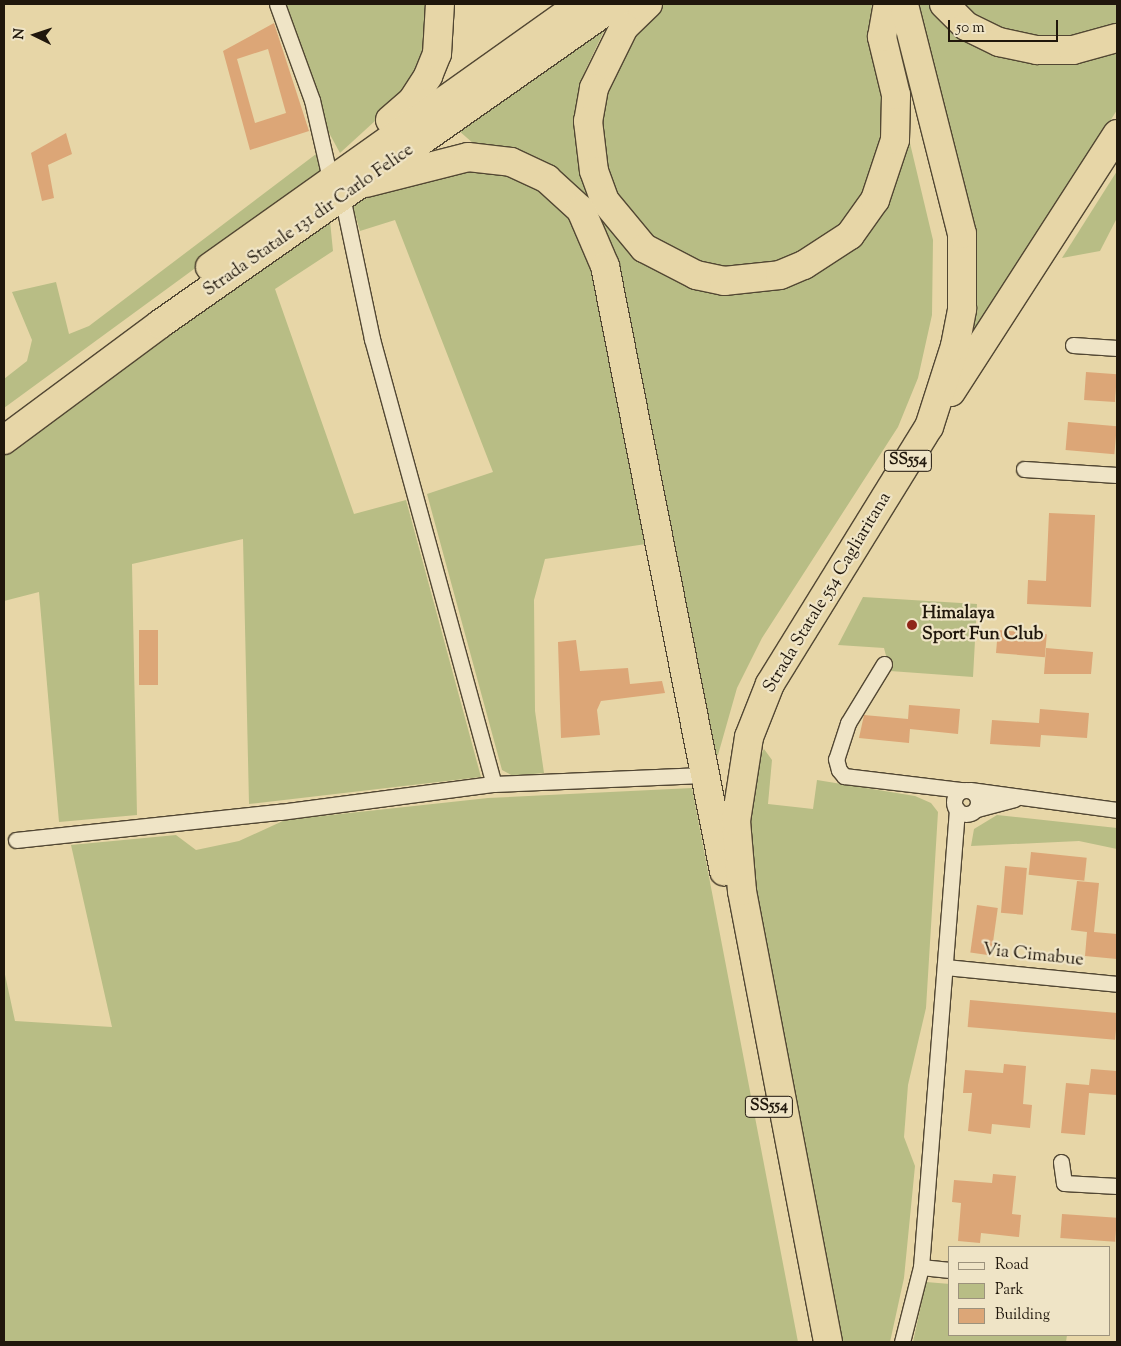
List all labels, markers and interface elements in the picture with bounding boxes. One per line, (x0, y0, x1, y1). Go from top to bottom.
north arrow (10, 10, 60, 60)
scale bar (951, 10, 1061, 42)
text: 50 m (956, 18, 985, 39)
text: N (10, 28, 30, 40)
street label: Strada Statale 131 dir Carlo Felice (200, 140, 418, 302)
road number: SS554 (883, 448, 933, 474)
street label: Strada Statale 554 Cagliaritana (759, 489, 897, 697)
place label: Himalaya Sport Fun Club (922, 604, 1043, 646)
marker: Himalaya Sport Fun Club (906, 619, 918, 631)
street label: Via Cimabue (981, 940, 1085, 972)
road number: SS554 (744, 1094, 794, 1120)
legend (948, 1246, 1111, 1336)
text: Road (995, 1255, 1029, 1276)
text: Park (995, 1280, 1024, 1301)
text: Building (995, 1305, 1050, 1326)

